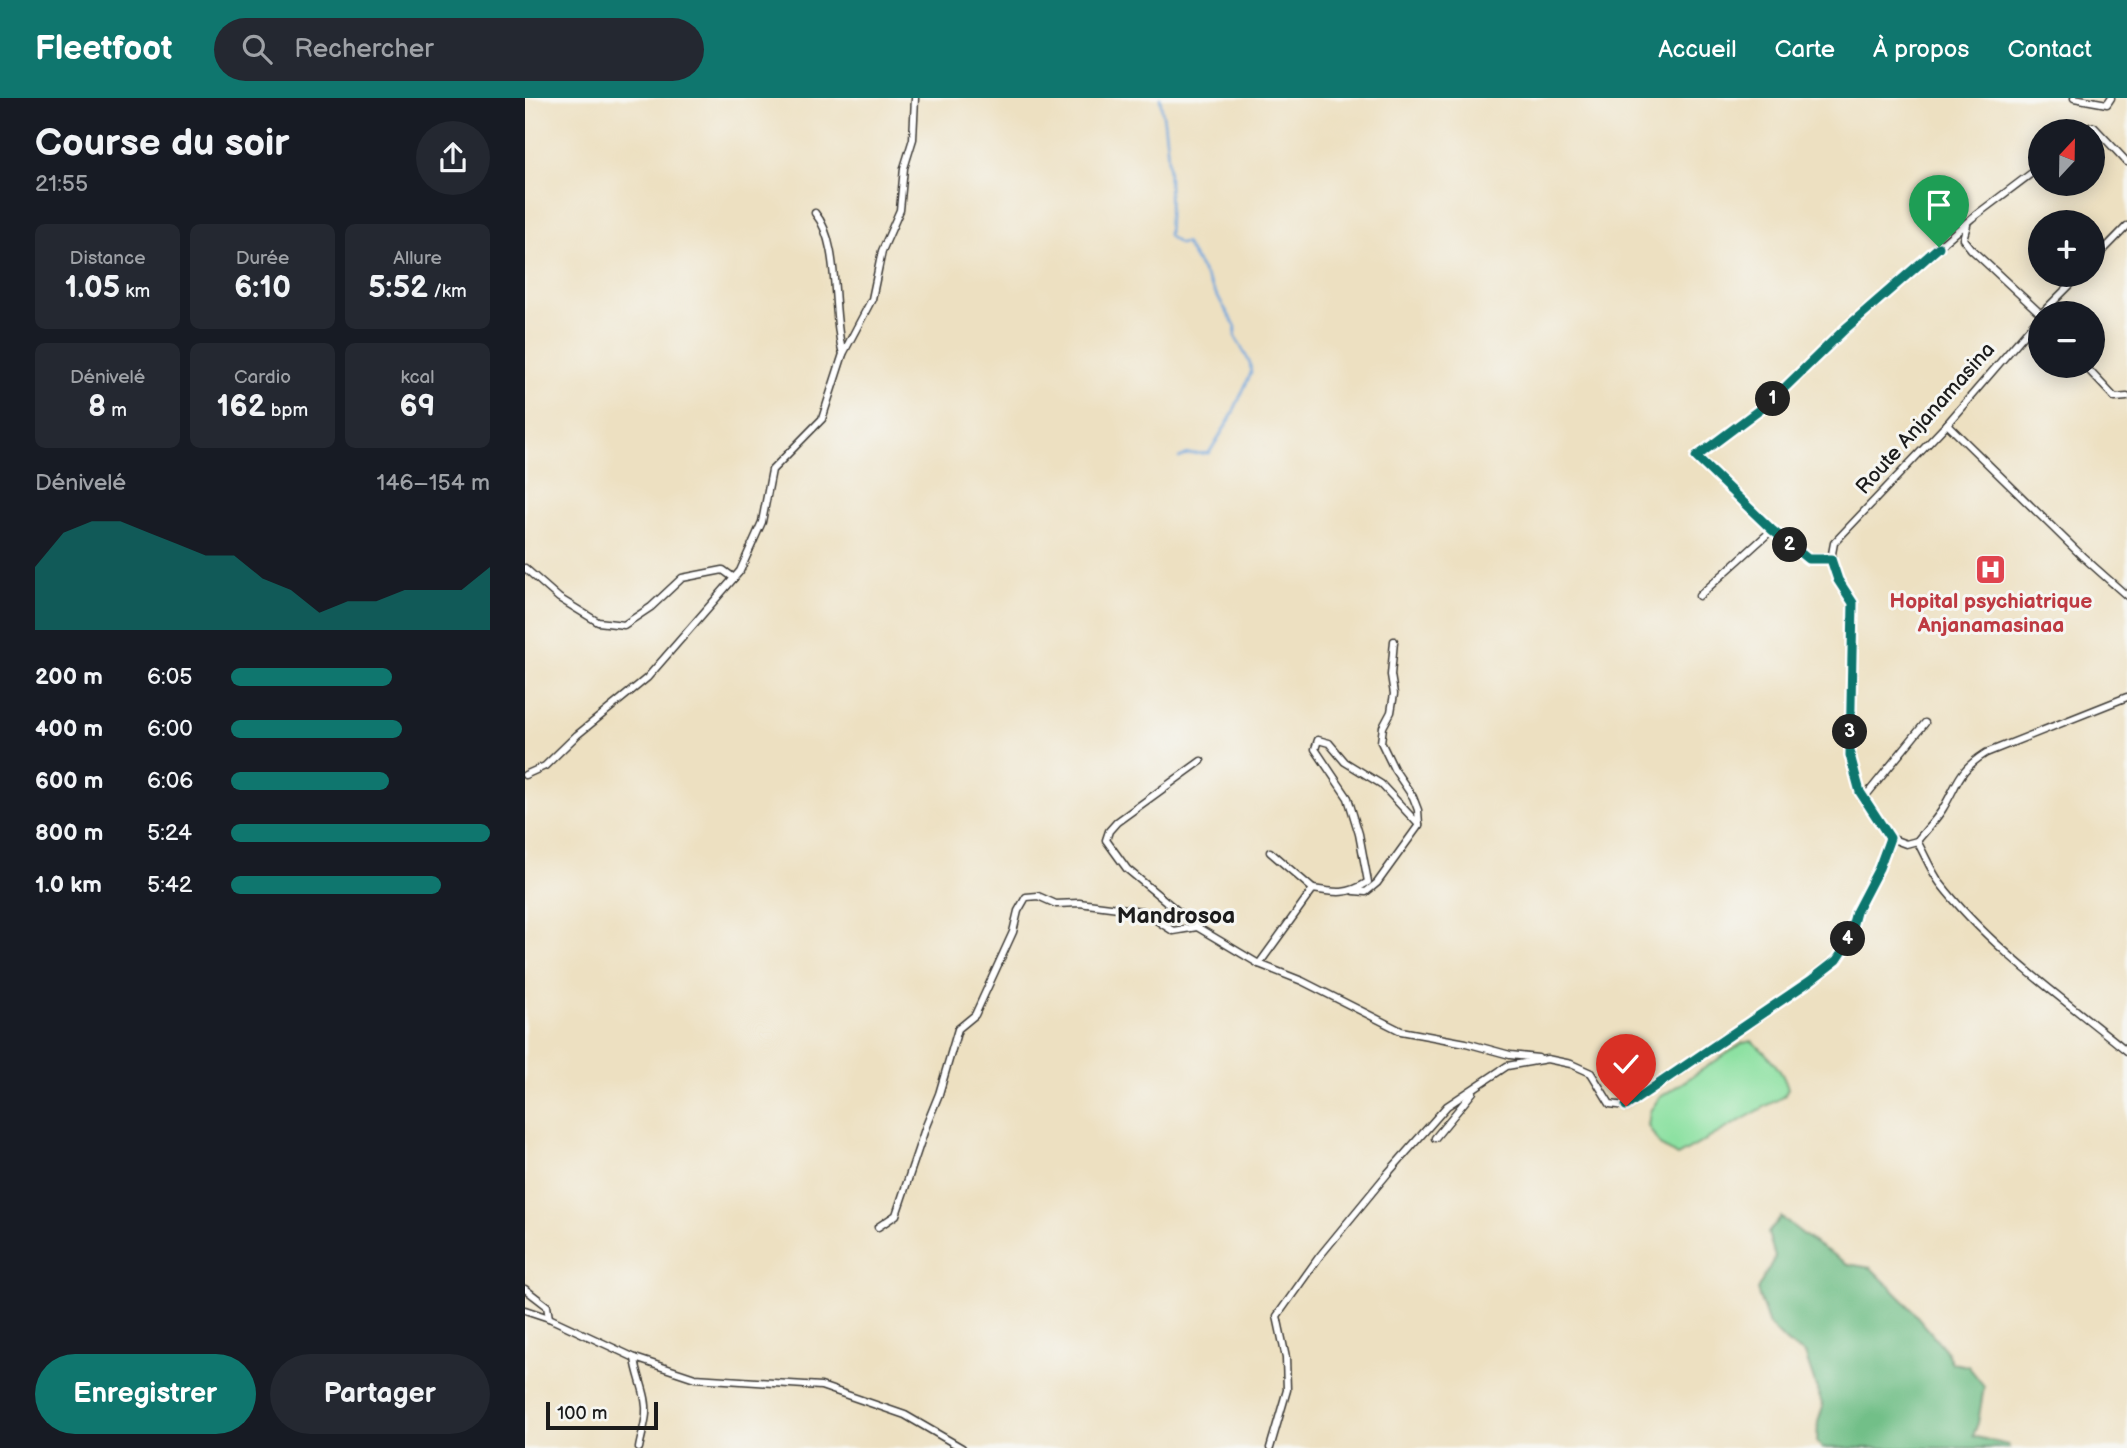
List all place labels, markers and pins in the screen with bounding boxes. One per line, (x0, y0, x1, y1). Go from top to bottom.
pin (1909, 175, 1969, 247)
pin: 1 (1755, 382, 1791, 416)
pin: 2 (1773, 528, 1807, 562)
hospital icon: Hopital psychiatrique Anjanamasinaa (1974, 552, 2008, 586)
place label: Hopital psychiatrique Anjanamasinaa (1890, 589, 2092, 638)
pin: 3 (1833, 714, 1867, 750)
pin: 4 (1831, 922, 1865, 956)
pin (1596, 1034, 1656, 1106)

